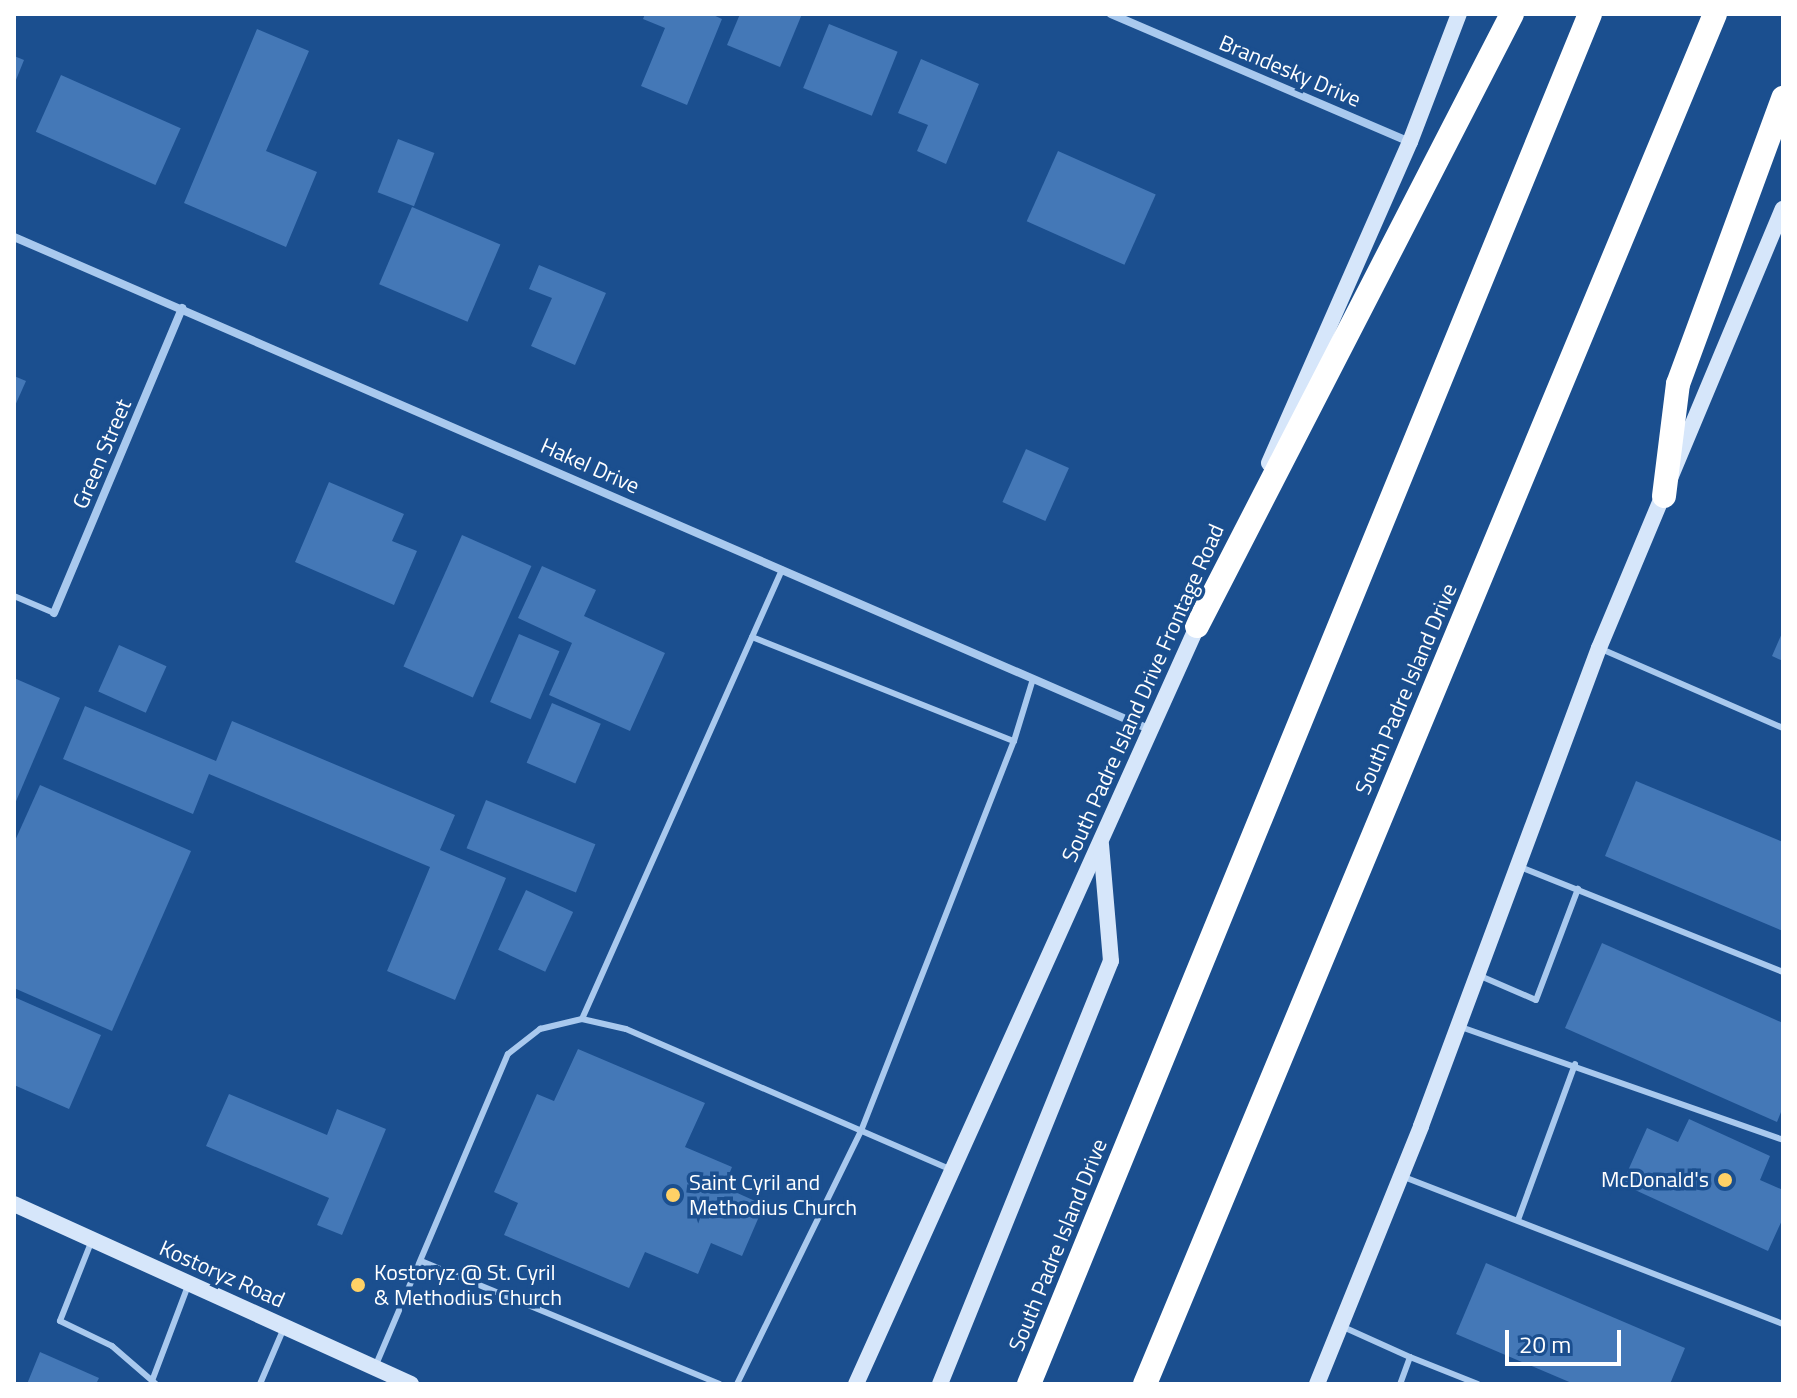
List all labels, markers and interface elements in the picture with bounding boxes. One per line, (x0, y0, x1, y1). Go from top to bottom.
street label: Brandesky Drive (1215, 29, 1365, 113)
street label: Green Street (67, 395, 137, 513)
street label: Hakel Drive (537, 433, 643, 499)
street label: South Padre Island Drive Frontage Road (1056, 520, 1230, 866)
street label: South Padre Island Drive (1350, 580, 1462, 798)
street label: South Padre Island Drive (1003, 1135, 1113, 1355)
place label: McDonald's (1601, 1167, 1709, 1193)
place label: Saint Cyril and Methodius Church (689, 1169, 857, 1220)
marker: McDonald's (1716, 1171, 1734, 1189)
marker: Saint Cyril and Methodius Church (664, 1186, 682, 1204)
street label: Kostoryz Road (155, 1235, 289, 1313)
place label: Kostoryz @ St. Cyril & Methodius Church (374, 1259, 562, 1310)
marker: Kostoryz @ St. Cyril & Methodius Church (349, 1276, 367, 1294)
scale bar (1509, 1314, 1625, 1364)
text: 20 m (1519, 1326, 1571, 1362)

